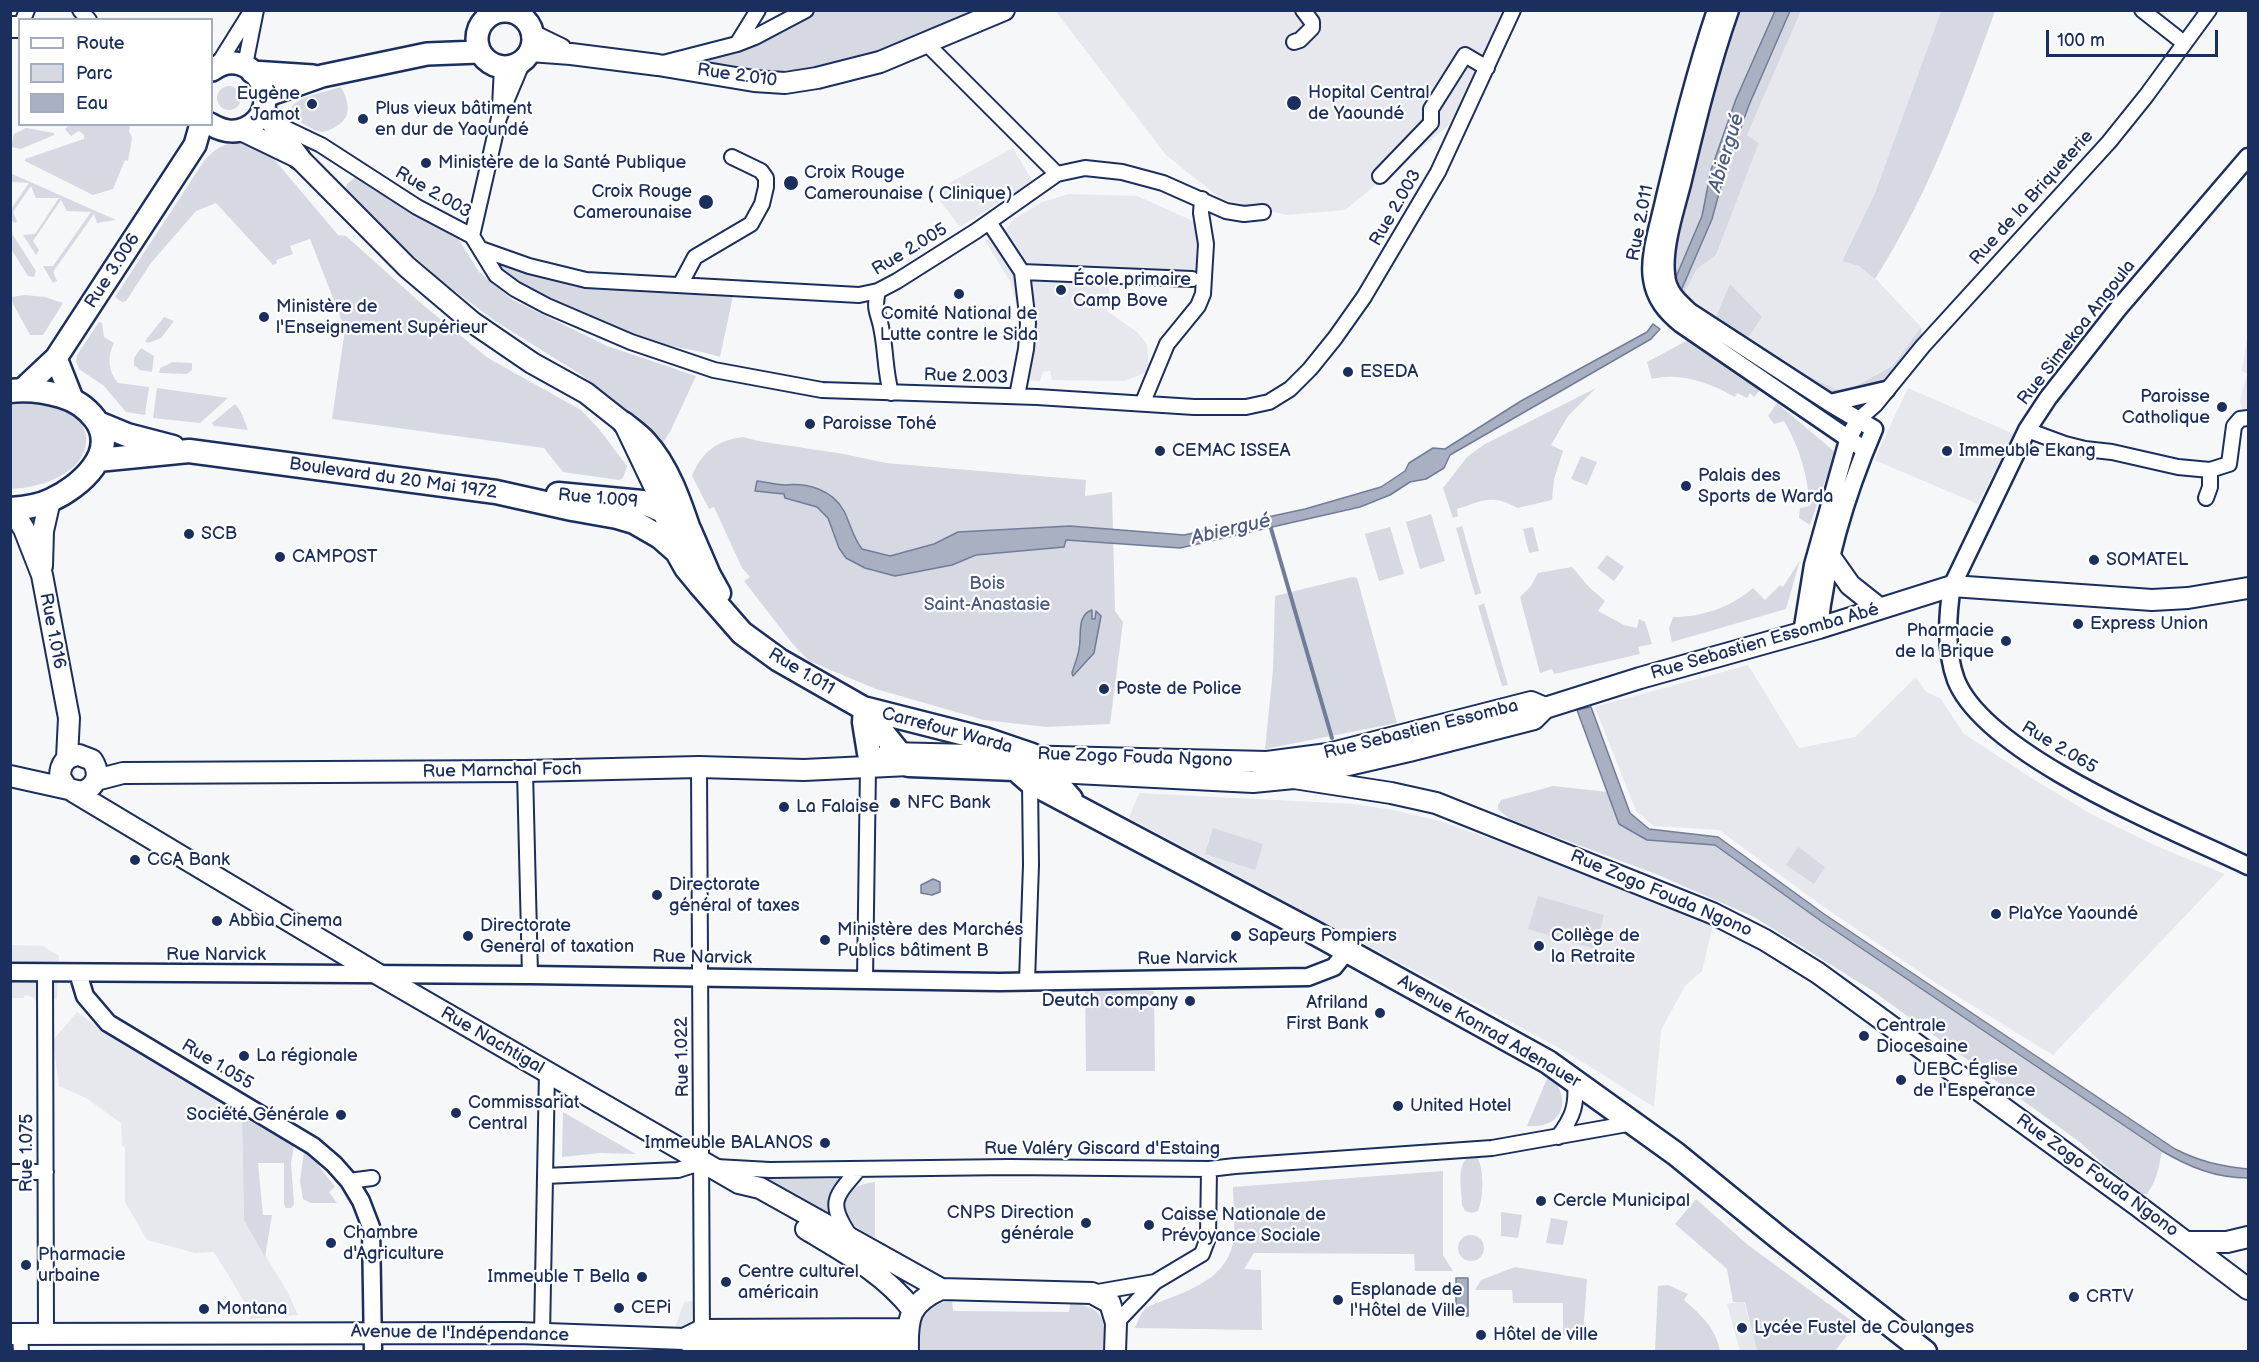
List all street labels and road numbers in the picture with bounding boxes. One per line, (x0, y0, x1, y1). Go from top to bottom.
street label: Rue 2.010 (696, 60, 778, 92)
street label: Rue de la Briqueterie (1966, 126, 2098, 270)
street label: Rue 2.003 (391, 162, 475, 224)
street label: Rue 2.003 (1365, 166, 1427, 250)
street label: Rue 2.011 (1623, 183, 1659, 263)
street label: Rue 2.005 (868, 219, 952, 281)
street label: Rue 3.006 (81, 229, 145, 313)
street label: Rue Simekoa Angoula (2014, 256, 2140, 410)
street label: Rue 2.003 (923, 365, 1009, 389)
street label: Boulevard du 20 Mai 1972 (288, 454, 498, 504)
street label: Rue 1.009 (557, 485, 639, 513)
street label: Rue 1.016 (34, 591, 70, 671)
street label: Rue Sebastien Essomba Abé (1648, 599, 1882, 685)
street label: Rue 1.011 (764, 644, 838, 700)
street label: Rue Sebastien Essomba (1321, 695, 1521, 765)
street label: Carrefour Warda (879, 703, 1015, 759)
street label: Rue 2.065 (2017, 717, 2101, 779)
street label: Rue Zogo Fouda Ngono (1037, 744, 1233, 772)
street label: Rue Marnchal Foch (422, 759, 582, 783)
street label: Rue Zogo Fouda Ngono (1567, 846, 1755, 942)
street label: Rue Narvick (166, 944, 266, 966)
street label: Rue Narvick (652, 946, 752, 970)
street label: Rue Narvick (1137, 947, 1237, 971)
street label: Avenue Konrad Adenauer (1394, 971, 1584, 1093)
street label: Rue Nachtigal (436, 1003, 548, 1079)
street label: Rue 1.022 (671, 1016, 695, 1098)
street label: Rue 1.055 (177, 1035, 257, 1095)
street label: Rue Zogo Fouda Ngono (2012, 1110, 2182, 1242)
street label: Rue 1.075 (16, 1114, 38, 1192)
street label: Rue Valéry Giscard d'Estaing (984, 1138, 1220, 1160)
street label: Avenue de l'Indépendance (351, 1321, 569, 1347)

